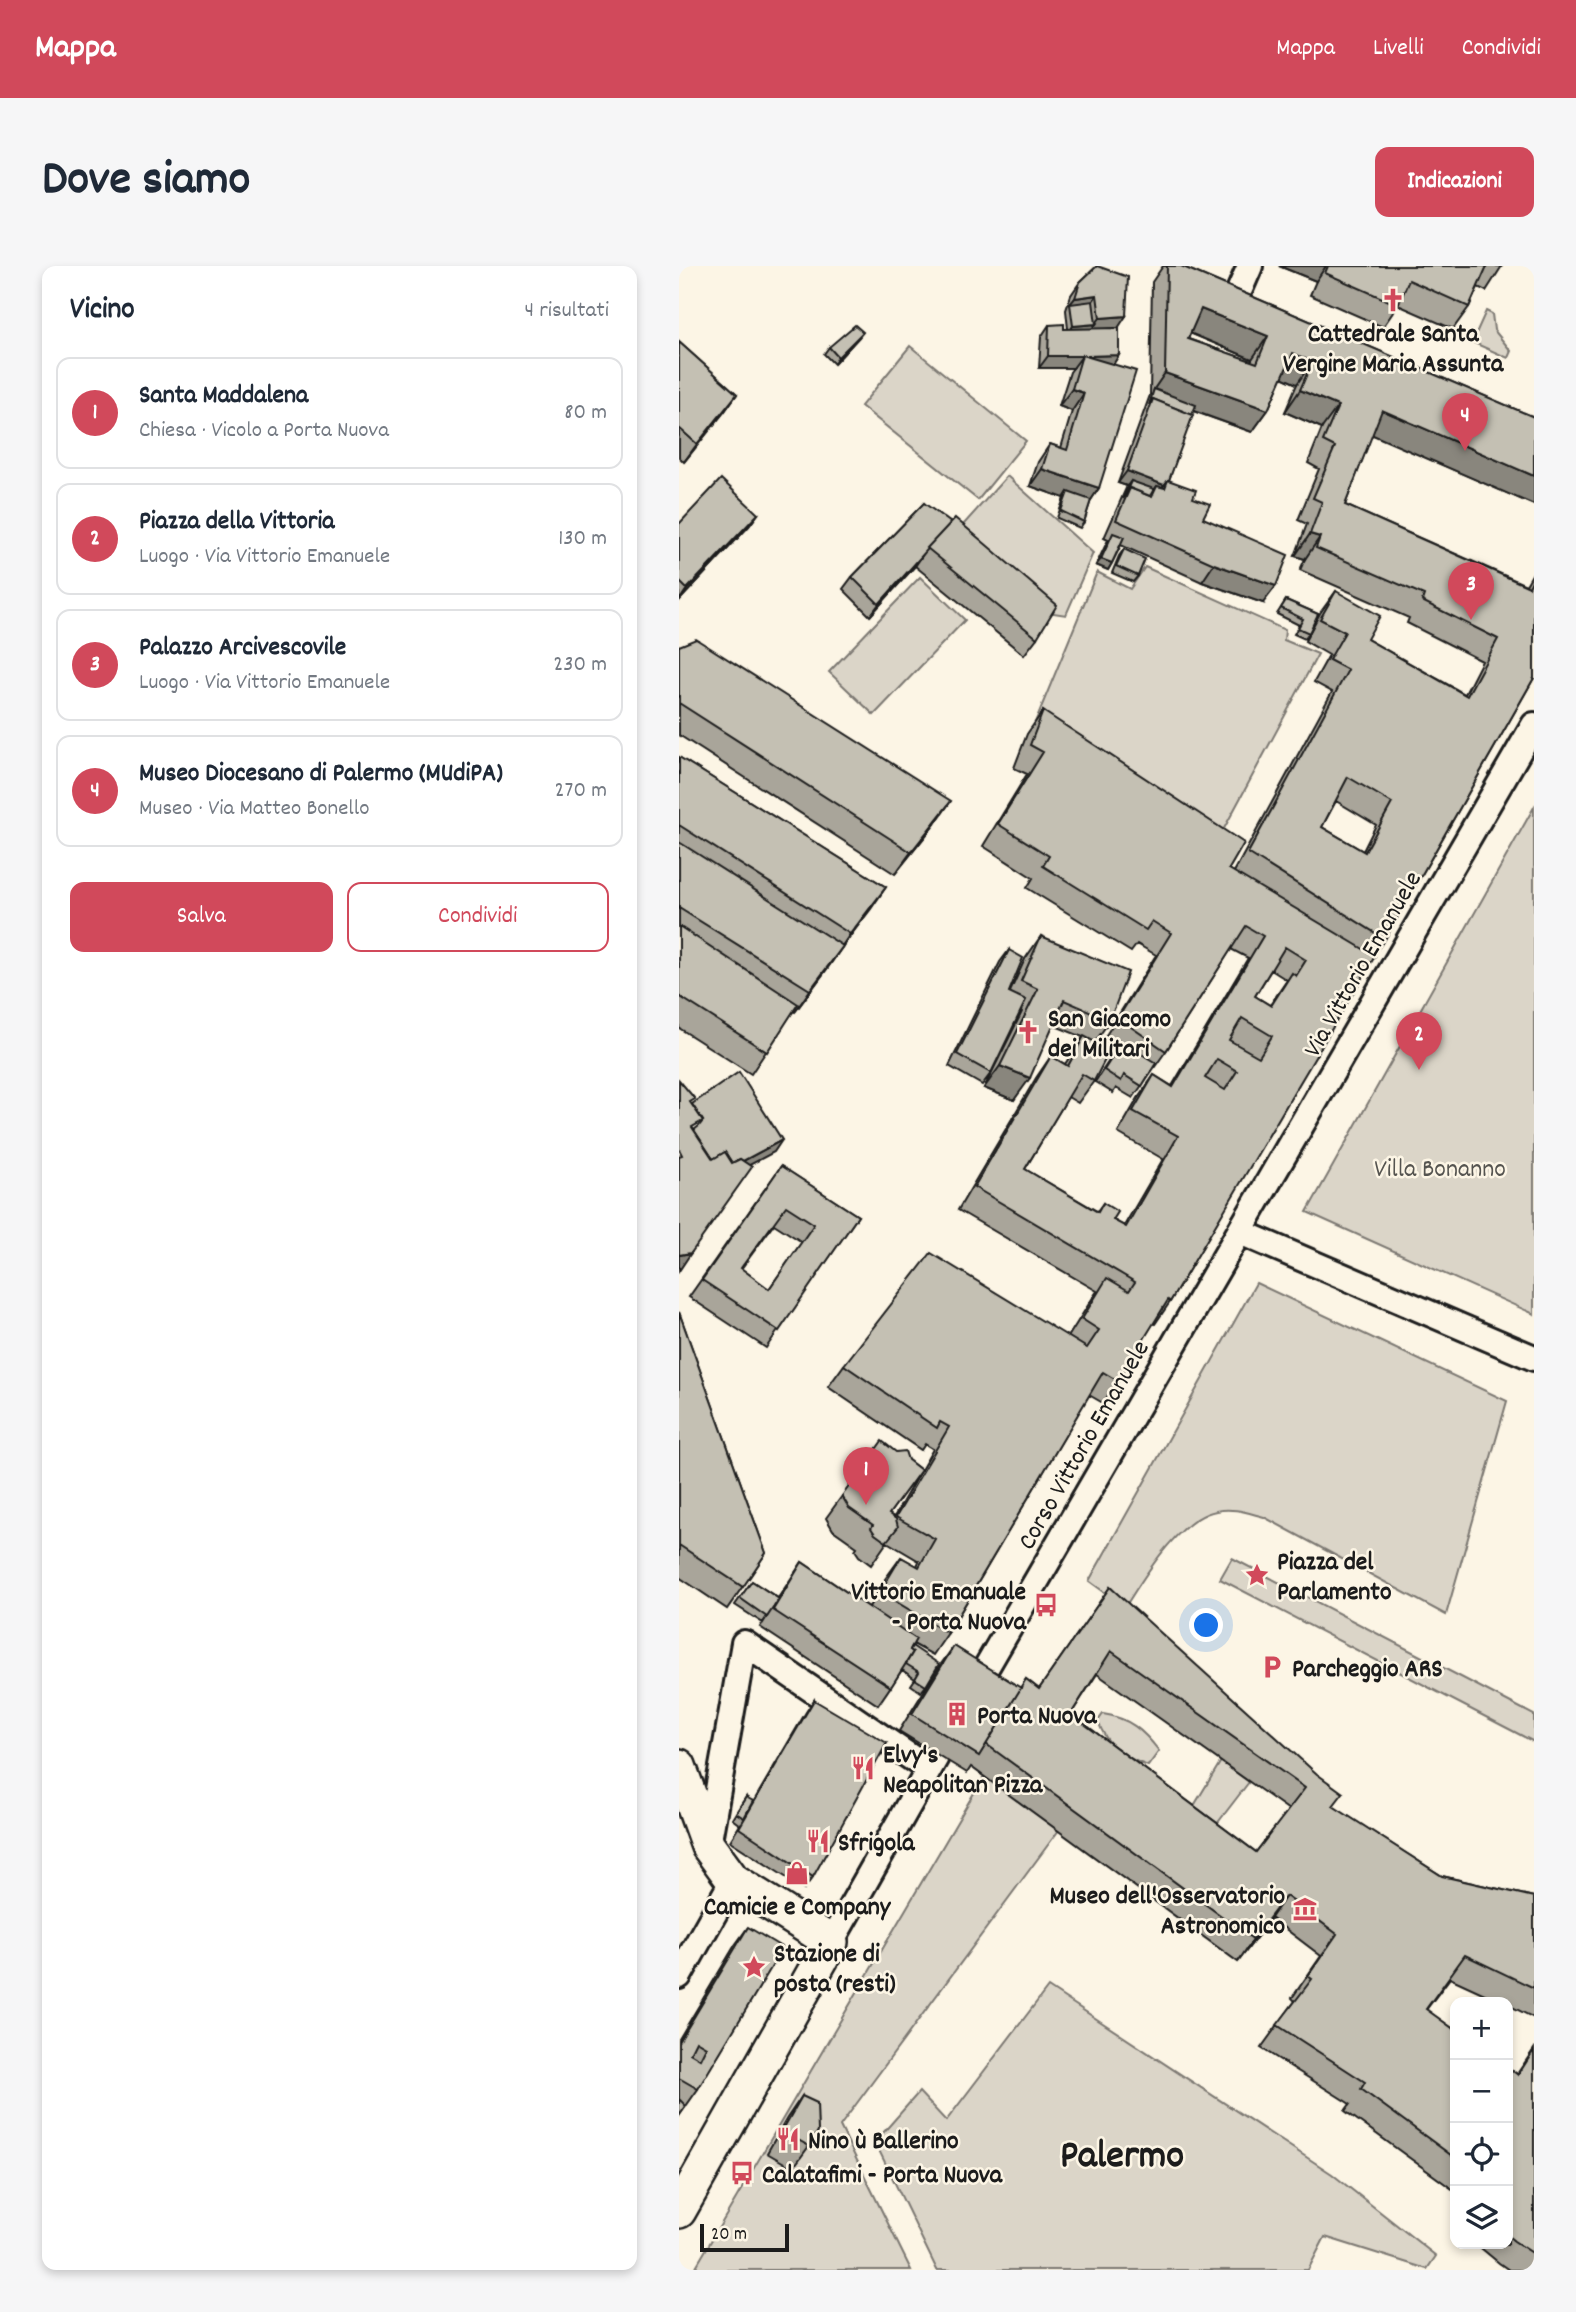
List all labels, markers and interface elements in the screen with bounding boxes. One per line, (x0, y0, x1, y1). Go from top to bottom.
text: Mappa (35, 26, 116, 73)
text: Mappa (1276, 32, 1335, 66)
text: Livelli (1373, 32, 1424, 66)
text: Condividi (1462, 32, 1541, 66)
text: Dove siamo (42, 147, 250, 217)
button: Indicazioni (1375, 147, 1534, 217)
church icon: Cattedrale Santa Vergine Maria Assunta (1379, 286, 1407, 314)
text: Vicino (70, 290, 135, 333)
text: 4 risultati (524, 295, 609, 328)
place label: Cattedrale Santa Vergine Maria Assunta (1283, 317, 1504, 384)
text: Santa Maddalena (139, 378, 308, 415)
pin: 4 (1442, 393, 1488, 451)
text: 1 (92, 397, 98, 430)
text: 80 m (564, 397, 607, 430)
text: Chiesa · Vicolo a Porta Nuova (139, 415, 389, 448)
text: Piazza della Vittoria (139, 504, 334, 541)
text: 2 (90, 523, 100, 556)
text: 130 m (558, 523, 607, 556)
text: Luogo · Via Vittorio Emanuele (139, 541, 390, 574)
pin: 3 (1448, 562, 1494, 620)
text: Palazzo Arcivescovile (139, 630, 346, 667)
text: 3 (90, 649, 100, 682)
text: 230 m (553, 649, 607, 682)
text: Luogo · Via Vittorio Emanuele (139, 667, 390, 700)
text: Museo Diocesano di Palermo (MUdiPA) (139, 756, 503, 793)
text: 4 (90, 775, 100, 808)
text: 270 m (555, 775, 607, 808)
text: Museo · Via Matteo Bonello (139, 793, 369, 826)
street label: Via Vittorio Emanuele (1296, 865, 1432, 1065)
button: Salva (70, 882, 333, 952)
button: Condividi (347, 882, 609, 952)
place label: San Giacomo dei Militari (1048, 1002, 1172, 1069)
pin: 2 (1396, 1012, 1442, 1070)
church icon: San Giacomo dei Militari (1014, 1018, 1042, 1046)
park label: Villa Bonanno (1374, 1152, 1506, 1189)
street label: Corso Vittorio Emanuele (1010, 1334, 1160, 1557)
pin: 1 (843, 1447, 889, 1505)
place label: Piazza del Parlamento (1277, 1545, 1392, 1612)
place icon: Piazza del Parlamento (1243, 1561, 1271, 1589)
place label: Vittorio Emanuale - Porta Nuova (851, 1575, 1027, 1642)
bus stop icon: Vittorio Emanuale - Porta Nuova (1032, 1591, 1060, 1619)
your location (1189, 1608, 1223, 1642)
place label: Parcheggio ARS (1292, 1652, 1443, 1689)
parking icon: Parcheggio ARS (1258, 1653, 1286, 1681)
place label: Porta Nuova (977, 1699, 1097, 1736)
building icon: Porta Nuova (943, 1700, 971, 1728)
place label: Elvy's Neapolitan Pizza (883, 1738, 1043, 1805)
restaurant icon: Elvy's Neapolitan Pizza (849, 1754, 877, 1782)
place label: Sfrigola (838, 1826, 915, 1863)
restaurant icon: Sfrigola (804, 1827, 832, 1855)
shop icon: Camicie e Company (783, 1859, 811, 1887)
place label: Museo dell'Osservatorio Astronomico (1049, 1879, 1285, 1946)
place label: Camicie e Company (704, 1890, 892, 1927)
museum icon: Museo dell'Osservatorio Astronomico (1291, 1895, 1319, 1923)
place label: Stazione di posta (resti) (774, 1937, 896, 2004)
place icon: Stazione di posta (resti) (740, 1953, 768, 1981)
map controls (1450, 1997, 1513, 2249)
button: + (1450, 1997, 1513, 2060)
button: − (1450, 2060, 1513, 2123)
button: locate (1450, 2123, 1513, 2186)
place label: Nino ù Ballerino (808, 2124, 959, 2161)
restaurant icon: Nino ù Ballerino (774, 2125, 802, 2153)
district label: Palermo (1060, 2130, 1184, 2187)
place label: Calatafimi - Porta Nuova (762, 2158, 1003, 2195)
bus stop icon: Calatafimi - Porta Nuova (728, 2159, 756, 2187)
button: layers (1450, 2186, 1513, 2249)
scale bar (700, 2221, 789, 2253)
text: 20 m (711, 2222, 747, 2249)

